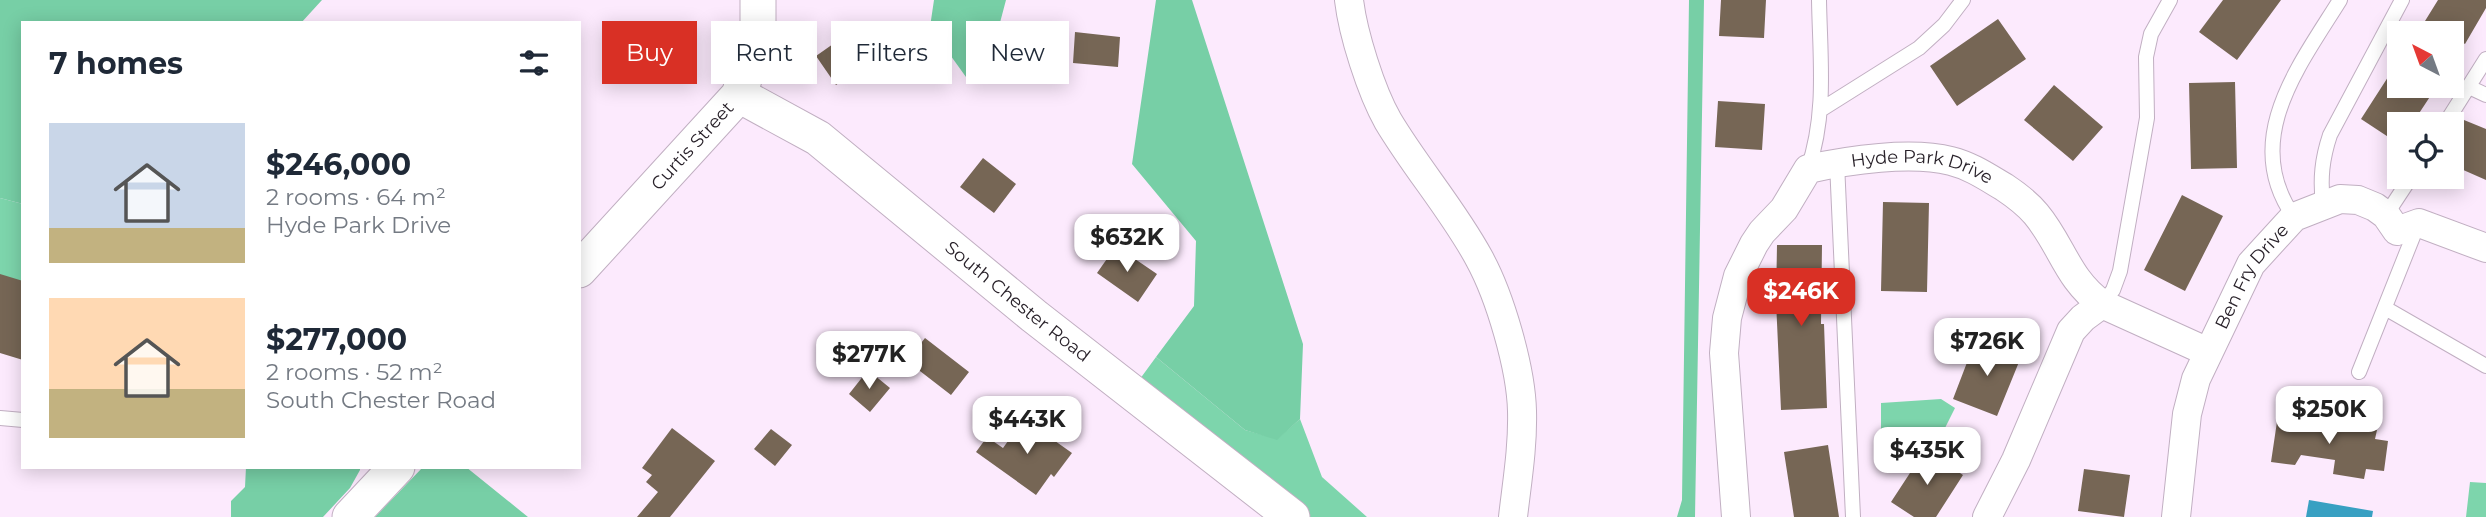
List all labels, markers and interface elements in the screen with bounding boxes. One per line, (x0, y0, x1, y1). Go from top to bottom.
chip: Buy (602, 21, 697, 84)
chip: Rent (711, 21, 817, 84)
chip: Filters (831, 21, 952, 84)
chip: New (966, 21, 1069, 84)
north arrow (2387, 21, 2464, 98)
map controls (2387, 21, 2464, 189)
icon: filters (515, 44, 553, 82)
text: 7 homes (49, 45, 183, 82)
street label: Curtis Street (646, 97, 738, 195)
button: locate (2387, 112, 2464, 189)
text: $246,000 (266, 146, 411, 183)
street label: Hyde Park Drive (1850, 146, 1997, 189)
icon: home (105, 151, 189, 235)
text: 2 rooms · 64 m² (266, 183, 446, 211)
text: Hyde Park Drive (266, 211, 451, 239)
pin: $632K (1078, 215, 1176, 274)
street label: Ben Fry Drive (2210, 219, 2293, 333)
text: $632K (1090, 223, 1164, 251)
street label: South Chester Road (941, 236, 1095, 367)
pin: $246K (1752, 268, 1850, 328)
text: $246K (1763, 277, 1839, 305)
pin: $726K (1938, 318, 2036, 378)
text: $277,000 (266, 321, 407, 358)
icon: home (105, 326, 189, 410)
text: $726K (1950, 327, 2024, 355)
pin: $277K (820, 332, 918, 391)
text: $277K (832, 340, 906, 368)
text: 2 rooms · 52 m² (266, 358, 443, 386)
text: South Chester Road (266, 386, 496, 414)
pin: $250K (2280, 386, 2378, 446)
text: $250K (2292, 395, 2366, 423)
pin: $443K (978, 396, 1076, 456)
text: $443K (988, 405, 1066, 433)
pin: $435K (1878, 428, 1976, 487)
text: $435K (1890, 436, 1964, 464)

